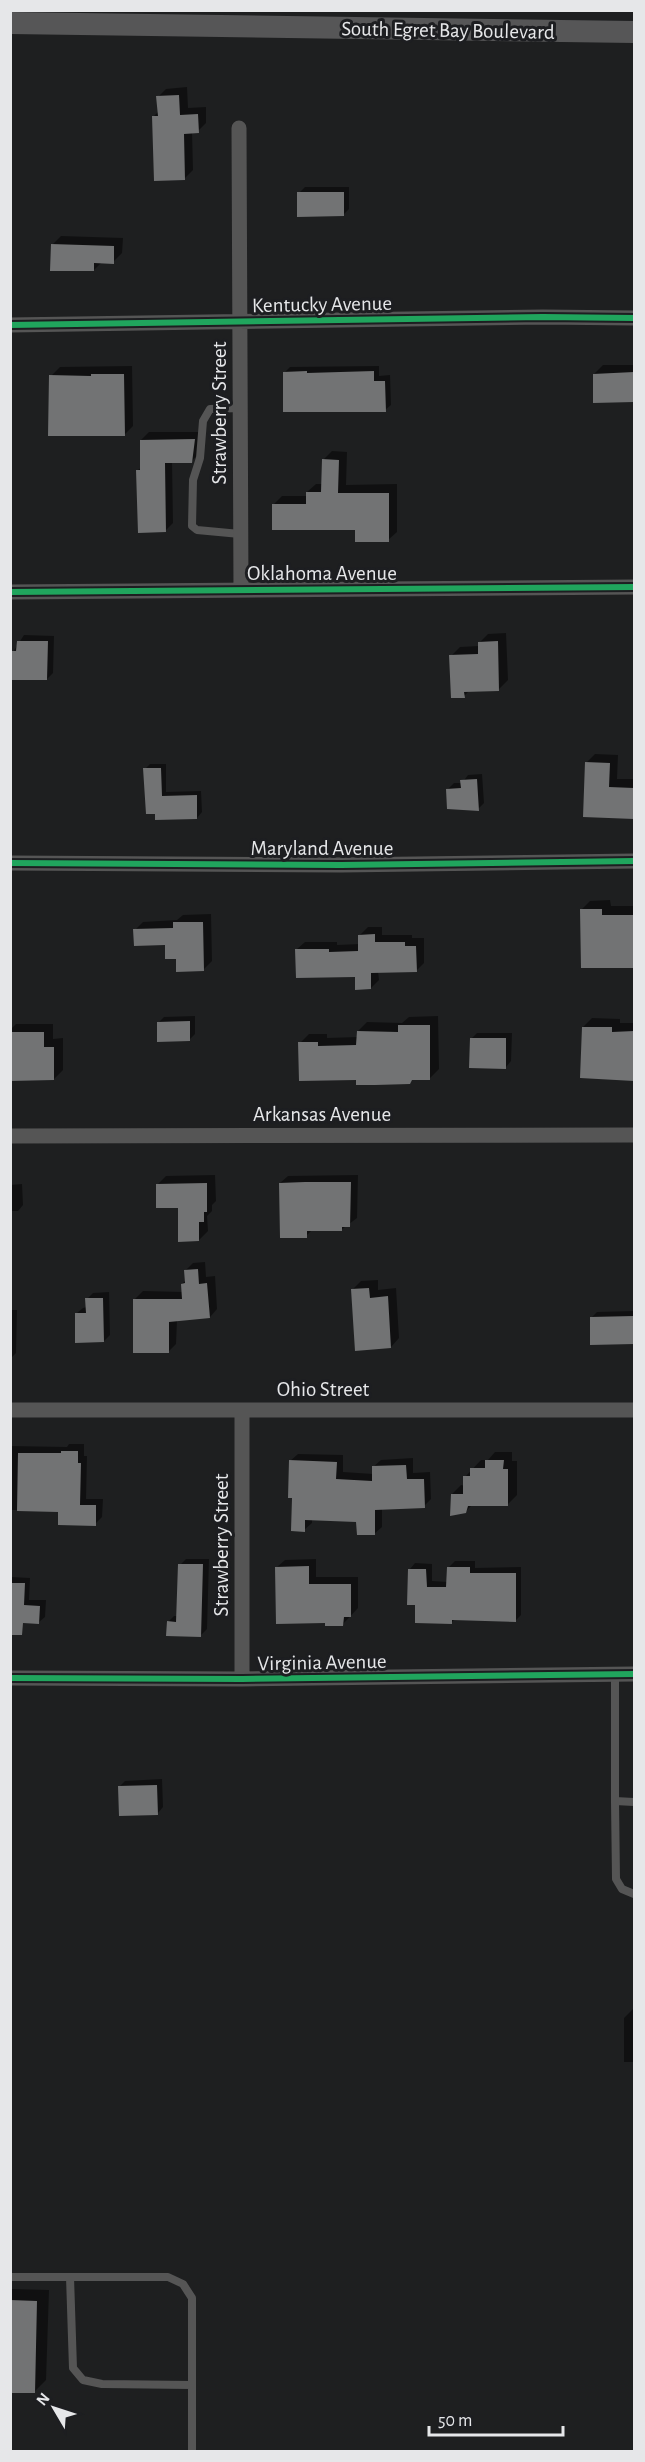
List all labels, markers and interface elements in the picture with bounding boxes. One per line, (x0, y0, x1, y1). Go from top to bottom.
street label: South Egret Bay Boulevard (341, 18, 555, 43)
street label: Kentucky Avenue (252, 293, 392, 316)
street label: Strawberry Street (209, 341, 230, 484)
street label: Oklahoma Avenue (247, 563, 397, 584)
street label: Maryland Avenue (251, 838, 393, 859)
street label: Arkansas Avenue (253, 1104, 391, 1125)
street label: Ohio Street (277, 1379, 370, 1400)
street label: Strawberry Street (211, 1473, 232, 1616)
street label: Virginia Avenue (257, 1651, 387, 1674)
north arrow (24, 2378, 84, 2438)
text: N (33, 2390, 53, 2409)
scale bar (429, 2399, 562, 2437)
text: 50 m (438, 2412, 472, 2430)

